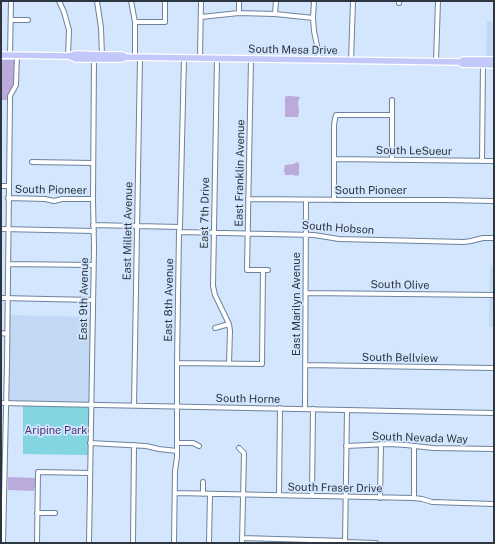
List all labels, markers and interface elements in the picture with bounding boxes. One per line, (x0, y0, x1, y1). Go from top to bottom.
street label: South Mesa Drive (248, 43, 338, 57)
street label: East Franklin Avenue (232, 119, 248, 227)
street label: South LeSueur (376, 144, 452, 158)
street label: East 7th Drive (198, 177, 212, 249)
street label: East Millett Avenue (121, 182, 135, 280)
street label: South Pioneer (15, 183, 87, 197)
street label: South Pioneer (335, 184, 407, 198)
street label: South Hobson (301, 219, 375, 237)
street label: East Marilyn Avenue (290, 252, 304, 356)
street label: East 9th Avenue (77, 257, 91, 341)
street label: East 8th Avenue (162, 258, 176, 342)
street label: South Olive (370, 278, 430, 292)
street label: South Bellview (362, 351, 438, 365)
street label: South Horne (216, 392, 280, 406)
park label: Aripine Park (25, 424, 87, 438)
street label: South Nevada Way (372, 430, 468, 446)
street label: South Fraser Drive (287, 481, 383, 495)

